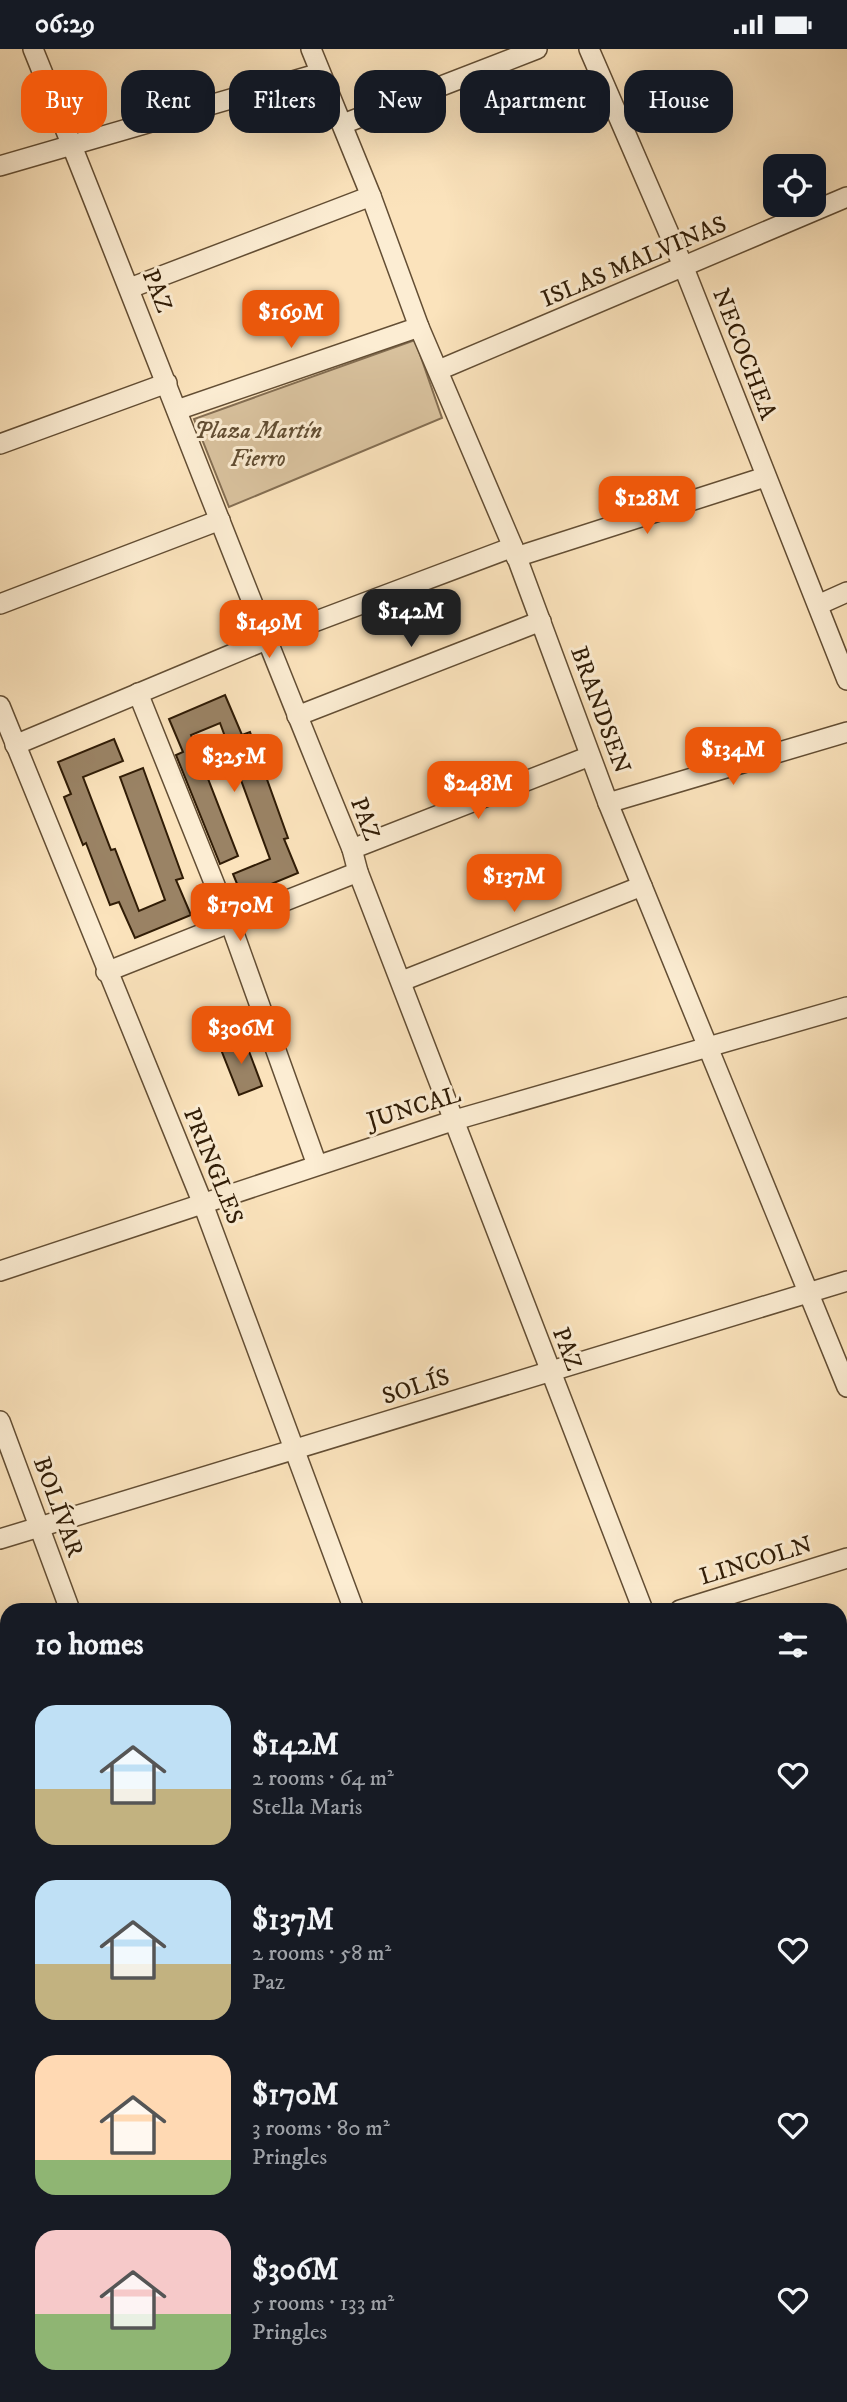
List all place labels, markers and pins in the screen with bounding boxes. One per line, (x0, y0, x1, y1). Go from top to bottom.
pin: $169M (242, 291, 340, 350)
pin: $128M (598, 477, 696, 536)
pin: $142M (362, 589, 460, 649)
pin: $149M (220, 601, 318, 660)
pin: $134M (684, 727, 782, 787)
pin: $325M (185, 735, 283, 794)
pin: $248M (429, 761, 527, 821)
pin: $137M (465, 855, 563, 914)
pin: $170M (191, 883, 289, 943)
pin: $306M (192, 1007, 290, 1066)

